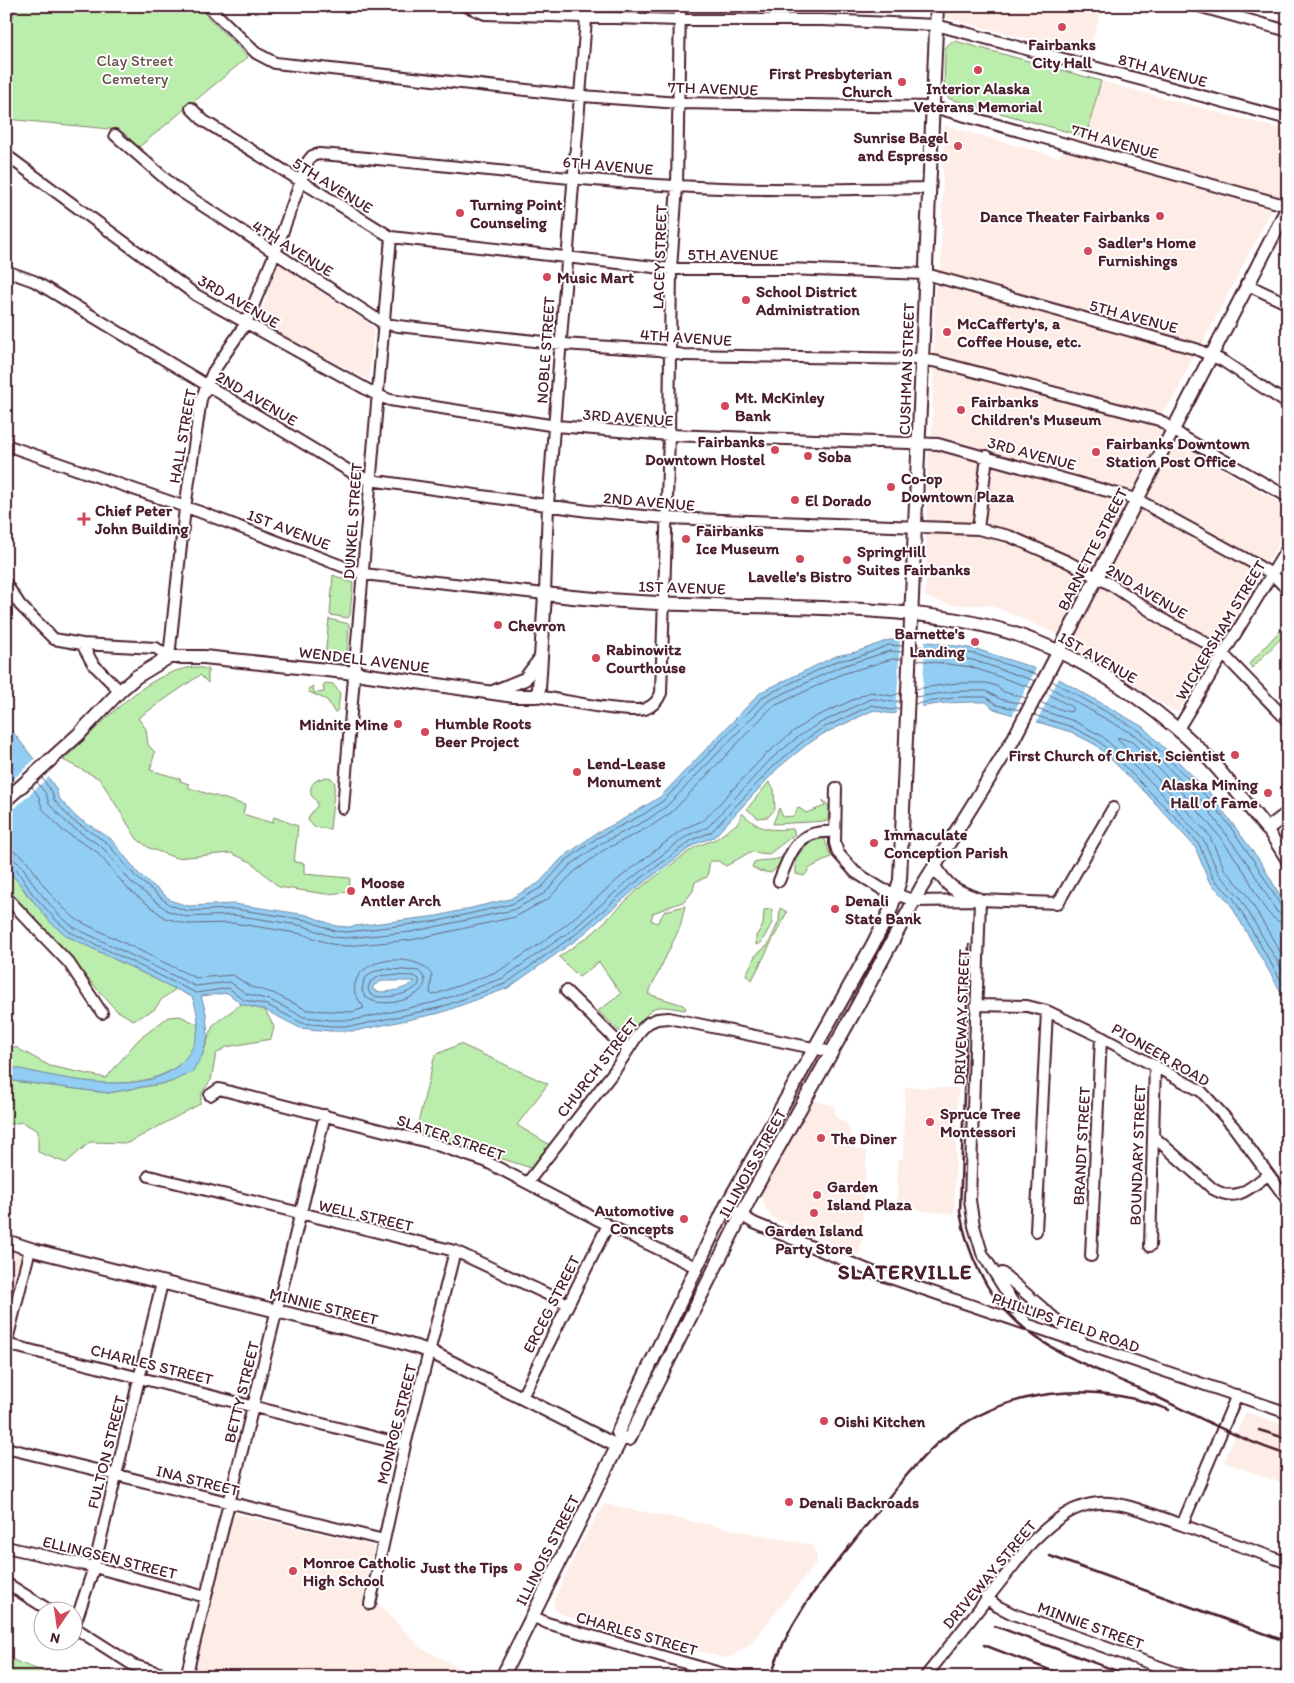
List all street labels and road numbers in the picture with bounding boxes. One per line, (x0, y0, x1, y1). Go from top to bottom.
street label: 8TH AVENUE (1116, 49, 1210, 92)
street label: 7TH AVENUE (667, 77, 759, 100)
street label: 7TH AVENUE (1069, 120, 1161, 163)
street label: 6TH AVENUE (562, 152, 654, 179)
street label: 5TH AVENUE (289, 153, 376, 218)
street label: LACEY STREET (648, 204, 671, 310)
street label: 4TH AVENUE (249, 216, 337, 281)
street label: 5TH AVENUE (688, 245, 779, 264)
street label: 3RD AVENUE (195, 270, 283, 332)
street label: NOBLE STREET (532, 296, 559, 404)
street label: 5TH AVENUE (1087, 296, 1180, 337)
street label: CUSHMAN STREET (895, 302, 918, 436)
street label: 4TH AVENUE (639, 325, 733, 350)
street label: 2ND AVENUE (213, 367, 301, 430)
street label: HALL STREET (165, 387, 200, 485)
street label: 3RD AVENUE (582, 405, 674, 430)
street label: 3RD AVENUE (985, 433, 1078, 474)
street label: DUNKEL STREET (339, 462, 366, 580)
street label: BARNETTE STREET (1053, 485, 1132, 614)
street label: 2ND AVENUE (602, 488, 696, 515)
street label: 1ST AVENUE (244, 505, 333, 554)
street label: WICKERSHAM STREET (1171, 557, 1270, 704)
street label: 2ND AVENUE (1103, 560, 1191, 623)
street label: 1ST AVENUE (638, 576, 726, 599)
street label: 1ST AVENUE (1055, 627, 1141, 688)
street label: WENDELL AVENUE (298, 642, 430, 677)
street label: DRIVEWAY STREET (950, 949, 973, 1085)
street label: CHURCH STREET (553, 1014, 642, 1121)
street label: PIONEER ROAD (1108, 1019, 1213, 1090)
street label: BOUNDARY STREET (1126, 1084, 1149, 1226)
street label: BRANDT STREET (1069, 1086, 1094, 1206)
street label: ILLINOIS STREET (715, 1105, 790, 1221)
street label: SLATER STREET (394, 1110, 507, 1165)
street label: WELL STREET (317, 1195, 415, 1236)
street label: ERCEG STREET (519, 1252, 584, 1356)
street label: MINNIE STREET (268, 1284, 380, 1329)
street label: PHILLIPS FIELD ROAD (989, 1288, 1142, 1357)
street label: BETTY STREET (220, 1339, 263, 1445)
street label: CHARLES STREET (89, 1340, 215, 1389)
street label: MONROE STREET (372, 1362, 421, 1486)
street label: FULTON STREET (83, 1393, 130, 1511)
street label: INA STREET (154, 1461, 241, 1500)
street label: ILLINOIS STREET (511, 1492, 584, 1609)
street label: DRIVEWAY STREET (938, 1516, 1040, 1633)
street label: ELLINGSEN STREET (41, 1532, 179, 1583)
street label: MINNIE STREET (1035, 1597, 1146, 1653)
street label: CHARLES STREET (574, 1607, 700, 1660)

